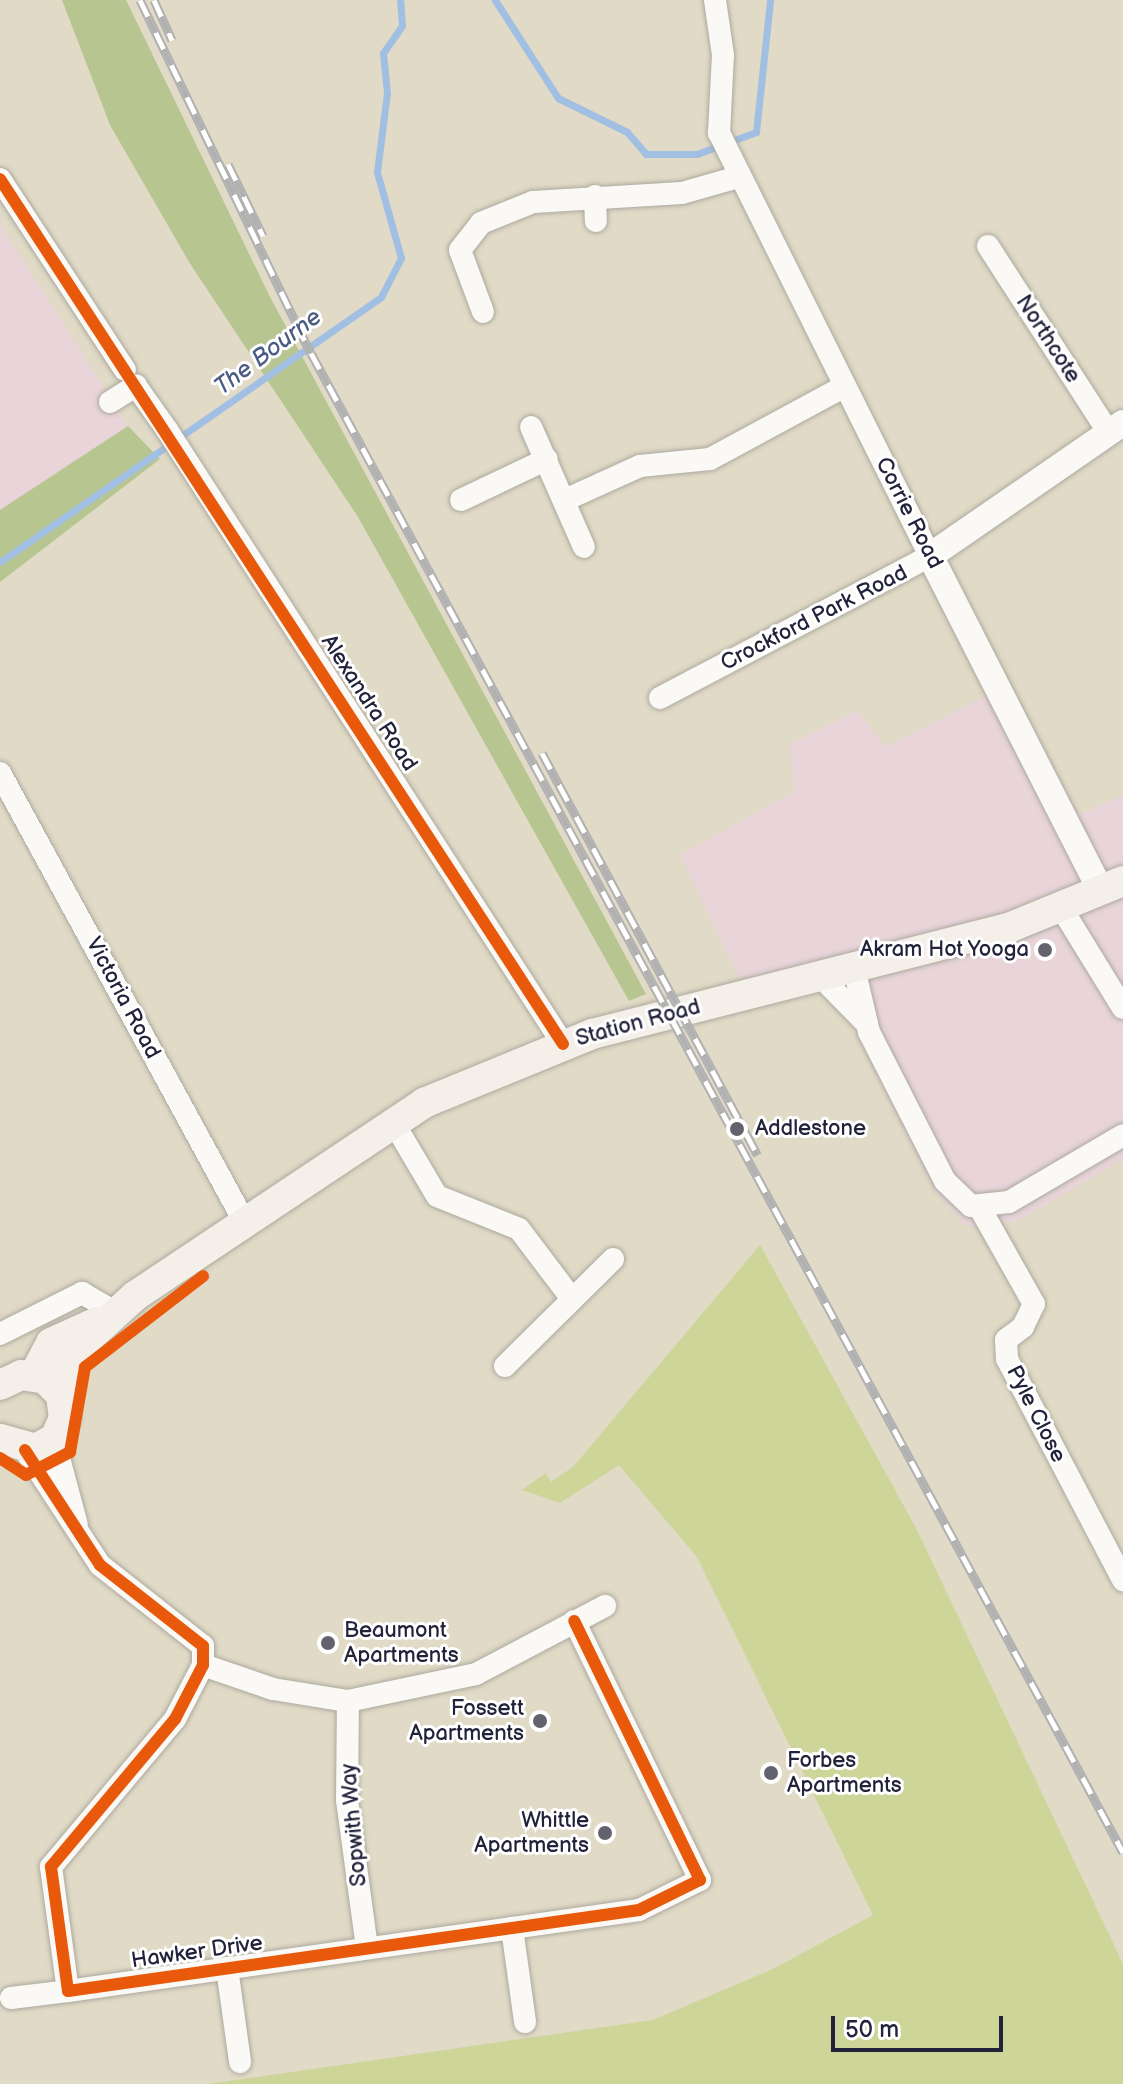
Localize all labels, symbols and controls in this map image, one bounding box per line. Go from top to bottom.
street label: Northcote [1010,290,1086,388]
water label: The Bourne [209,302,327,402]
street label: Corrie Road [870,453,948,573]
street label: Crockford Park Road [716,560,912,676]
street label: Alexandra Road [315,630,423,776]
street label: Victoria Road [80,933,166,1063]
place label: Akram Hot Yooga [859,937,1029,963]
marker: Akram Hot Yooga [1036,941,1054,959]
street label: Station Road [573,994,703,1052]
place label: Addlestone [755,1116,866,1142]
marker: Addlestone [726,1118,748,1140]
street label: Pyle Close [1000,1361,1072,1467]
place label: Beaumont Apartments [344,1617,459,1668]
marker: Beaumont Apartments [319,1634,337,1652]
place label: Fossett Apartments [409,1695,524,1746]
marker: Fossett Apartments [531,1712,549,1730]
place label: Forbes Apartments [787,1747,902,1798]
street label: Sopwith Way [335,1762,373,1888]
marker: Forbes Apartments [762,1764,780,1782]
place label: Whittle Apartments [474,1807,589,1858]
marker: Whittle Apartments [596,1824,614,1842]
street label: Hawker Drive [130,1930,264,1974]
scale bar [835,2000,1007,2050]
text: 50 m [845,2015,899,2044]

